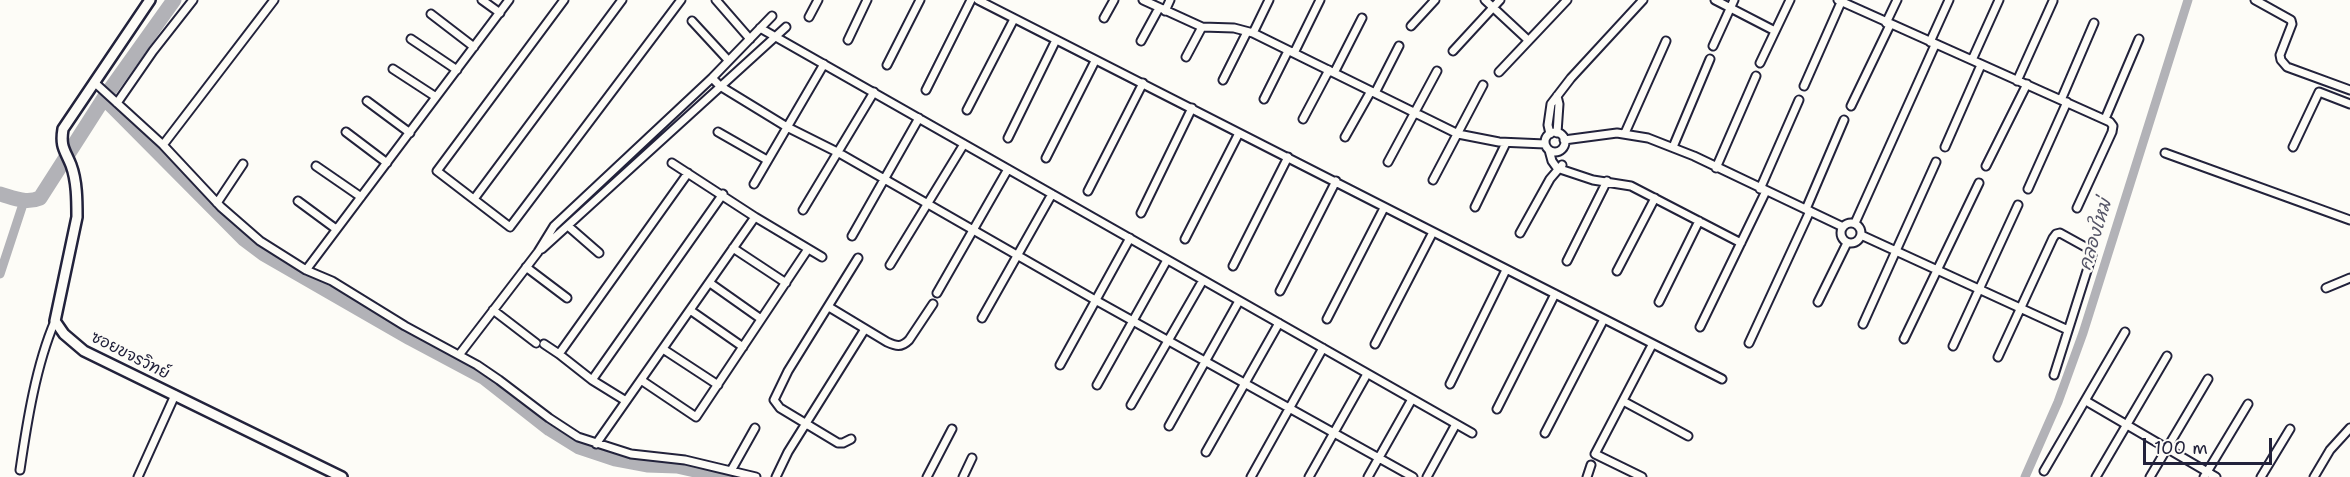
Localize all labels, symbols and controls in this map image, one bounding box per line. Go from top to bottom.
water label: คลองใหม่ [2075,197,2117,273]
street label: ซอยขจรวิทย์ [87,328,173,384]
scale bar [2146,426,2275,464]
text: 100 m [2154,436,2208,460]

